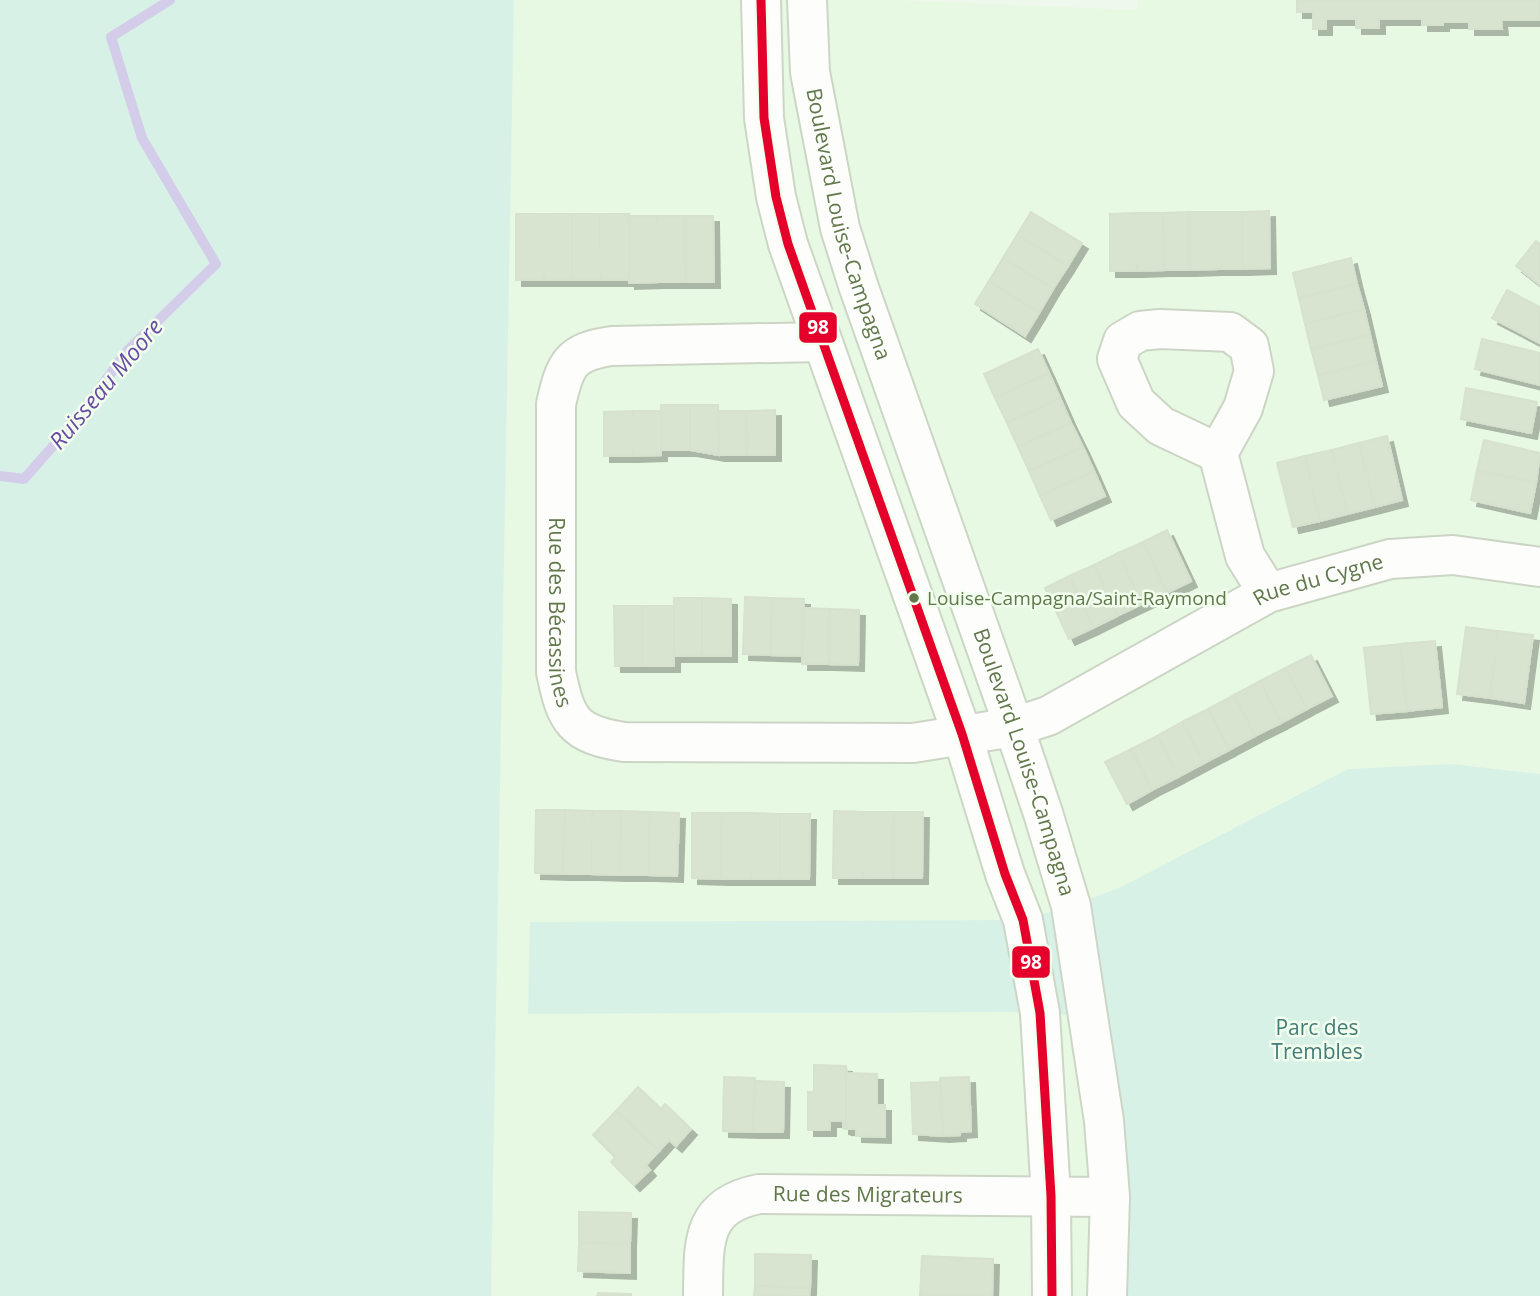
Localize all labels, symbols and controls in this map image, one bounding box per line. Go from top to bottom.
street label: Boulevard Louise-Campagna [800,86,898,363]
water label: Ruisseau Moore [41,311,169,455]
line badge: 98 [798,311,838,344]
text: 98 [807,314,829,340]
street label: Rue des Bécassines [543,517,579,711]
street label: Rue du Cygne [1248,547,1386,612]
place label: Louise-Campagna/Saint-Raymond [927,585,1227,611]
marker: Louise-Campagna/Saint-Raymond [907,591,921,605]
street label: Boulevard Louise-Campagna [967,624,1082,899]
line badge: 98 [1011,945,1051,979]
text: 98 [1020,949,1042,975]
park label: Parc des Trembles [1271,1013,1363,1065]
street label: Rue des Migrateurs [773,1179,963,1209]

